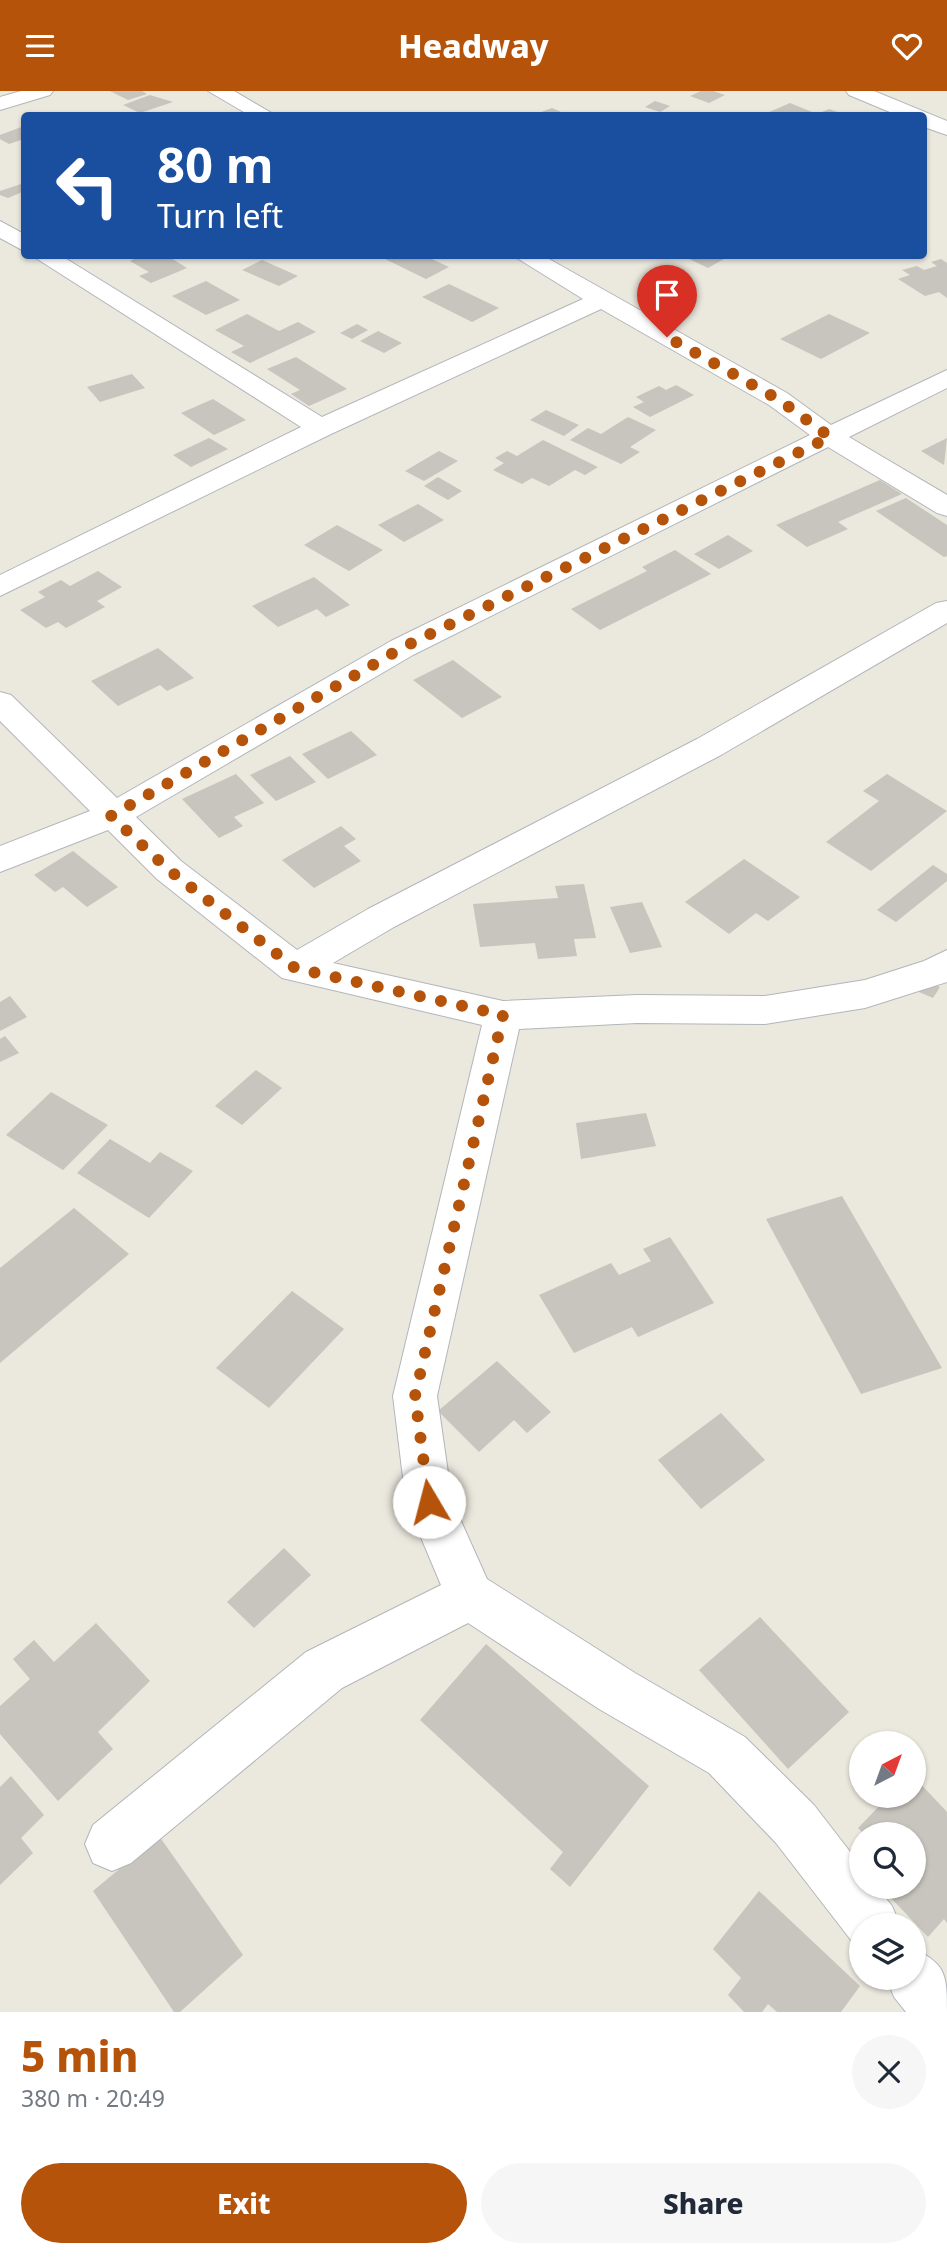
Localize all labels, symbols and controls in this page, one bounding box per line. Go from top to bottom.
text: Headway [398,24,549,67]
icon: menu [21,27,59,65]
icon: heart [888,27,926,65]
text: 80 m [157,131,274,197]
icon: left [42,140,133,231]
text: Turn left [157,194,283,237]
pin [637,265,697,337]
icon: arrive [648,276,686,314]
position arrow [392,1465,466,1539]
north arrow [849,1731,926,1808]
map controls [849,1731,926,1990]
button: search [849,1822,926,1899]
button: layers [849,1913,926,1990]
text: 5 min [21,2027,138,2084]
button: close [852,2035,926,2109]
text: 380 m · 20:49 [21,2082,165,2114]
button: Exit [21,2163,467,2243]
button: Share [481,2163,926,2243]

